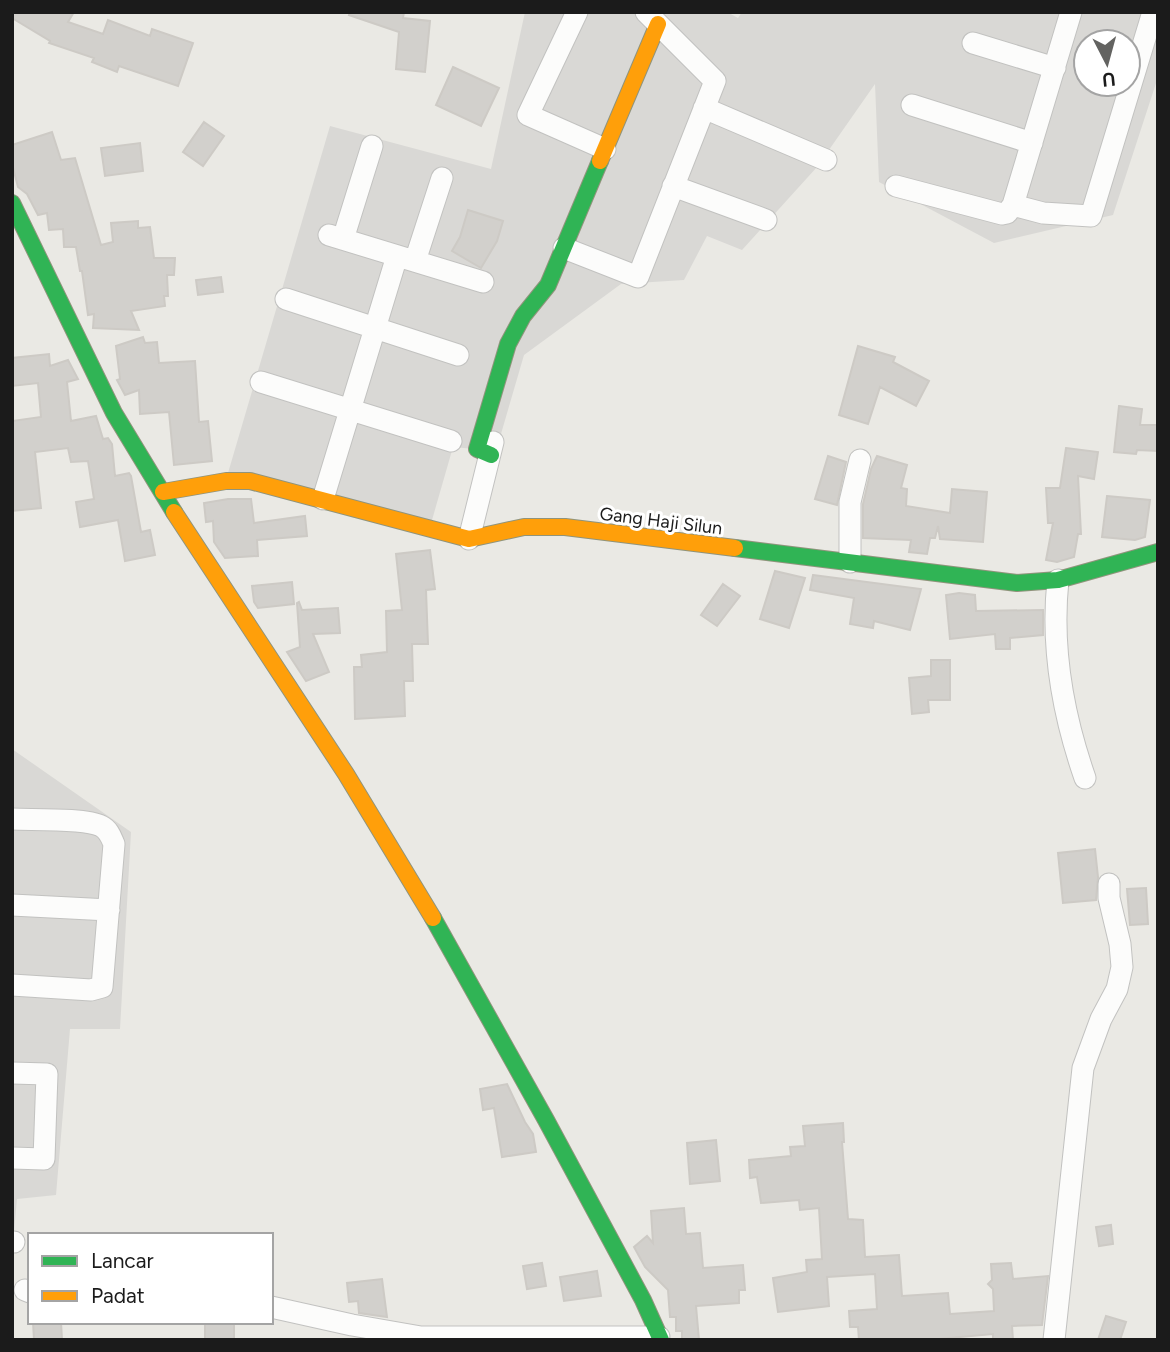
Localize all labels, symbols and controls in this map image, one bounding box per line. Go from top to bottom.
north arrow [1072,28,1142,98]
text: U [1101,67,1117,92]
street label: Gang Haji Silun [598,503,724,539]
legend [28,1233,273,1324]
text: Lancar [91,1248,154,1273]
text: Padat [91,1283,145,1308]

